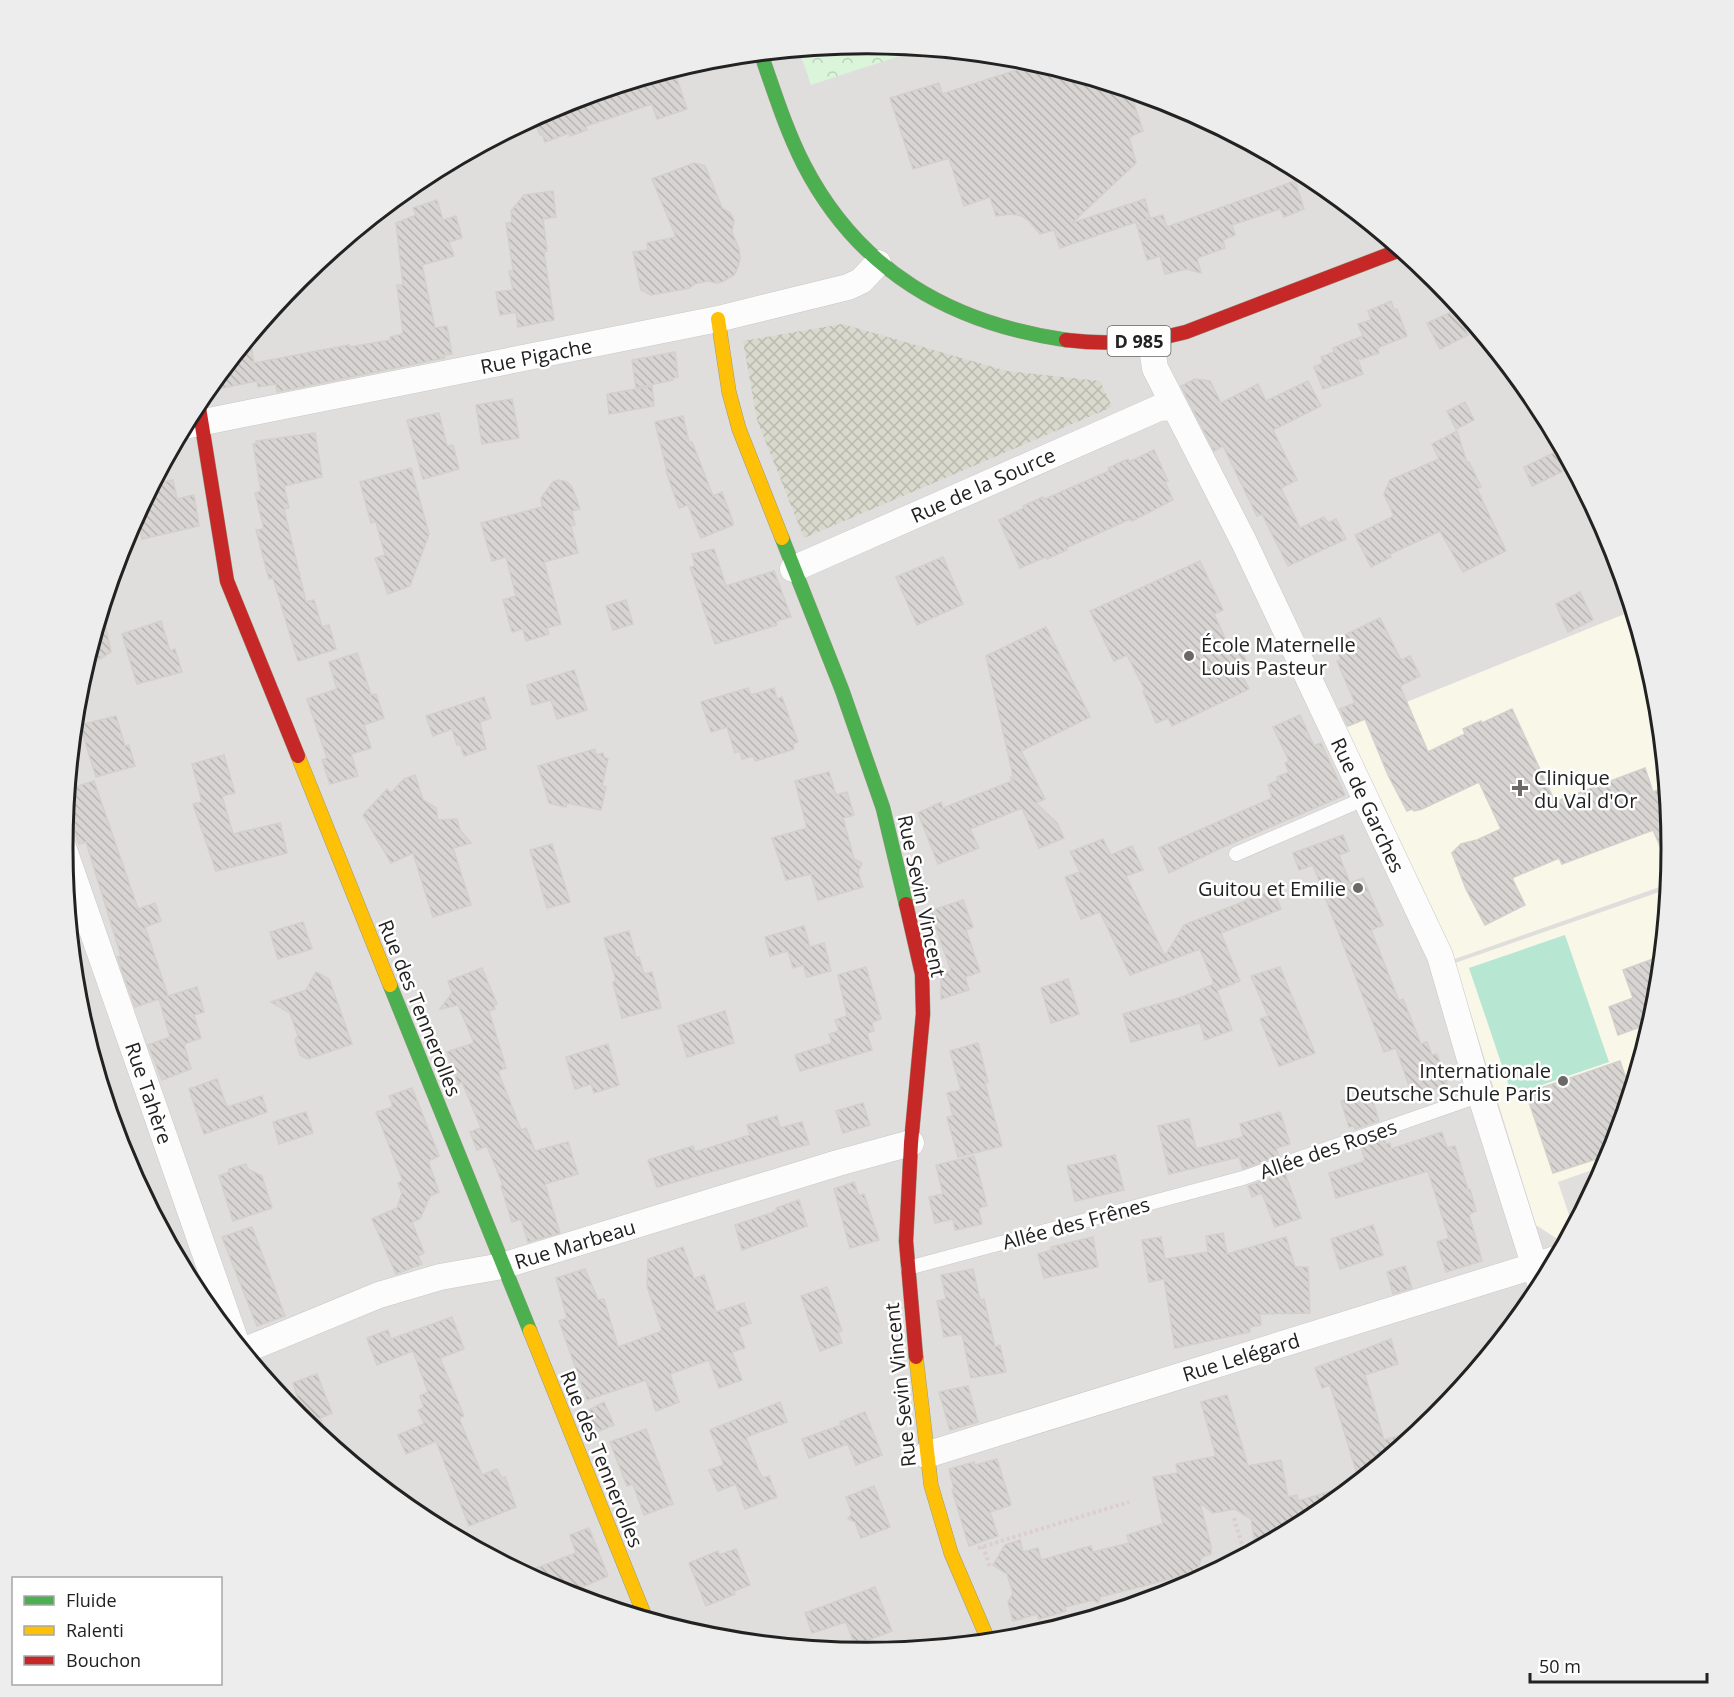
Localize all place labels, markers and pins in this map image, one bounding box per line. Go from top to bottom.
place label: École Maternelle Louis Pasteur [1201,631,1356,681]
marker: École Maternelle Louis Pasteur [1182,649,1196,663]
place label: Clinique du Val d'Or [1534,764,1637,814]
marker: Clinique du Val d'Or [1511,779,1529,797]
place label: Guitou et Emilie [1198,875,1346,902]
marker: Guitou et Emilie [1351,881,1365,895]
place label: Internationale Deutsche Schule Paris [1346,1057,1551,1107]
marker: Internationale Deutsche Schule Paris [1556,1074,1570,1088]

